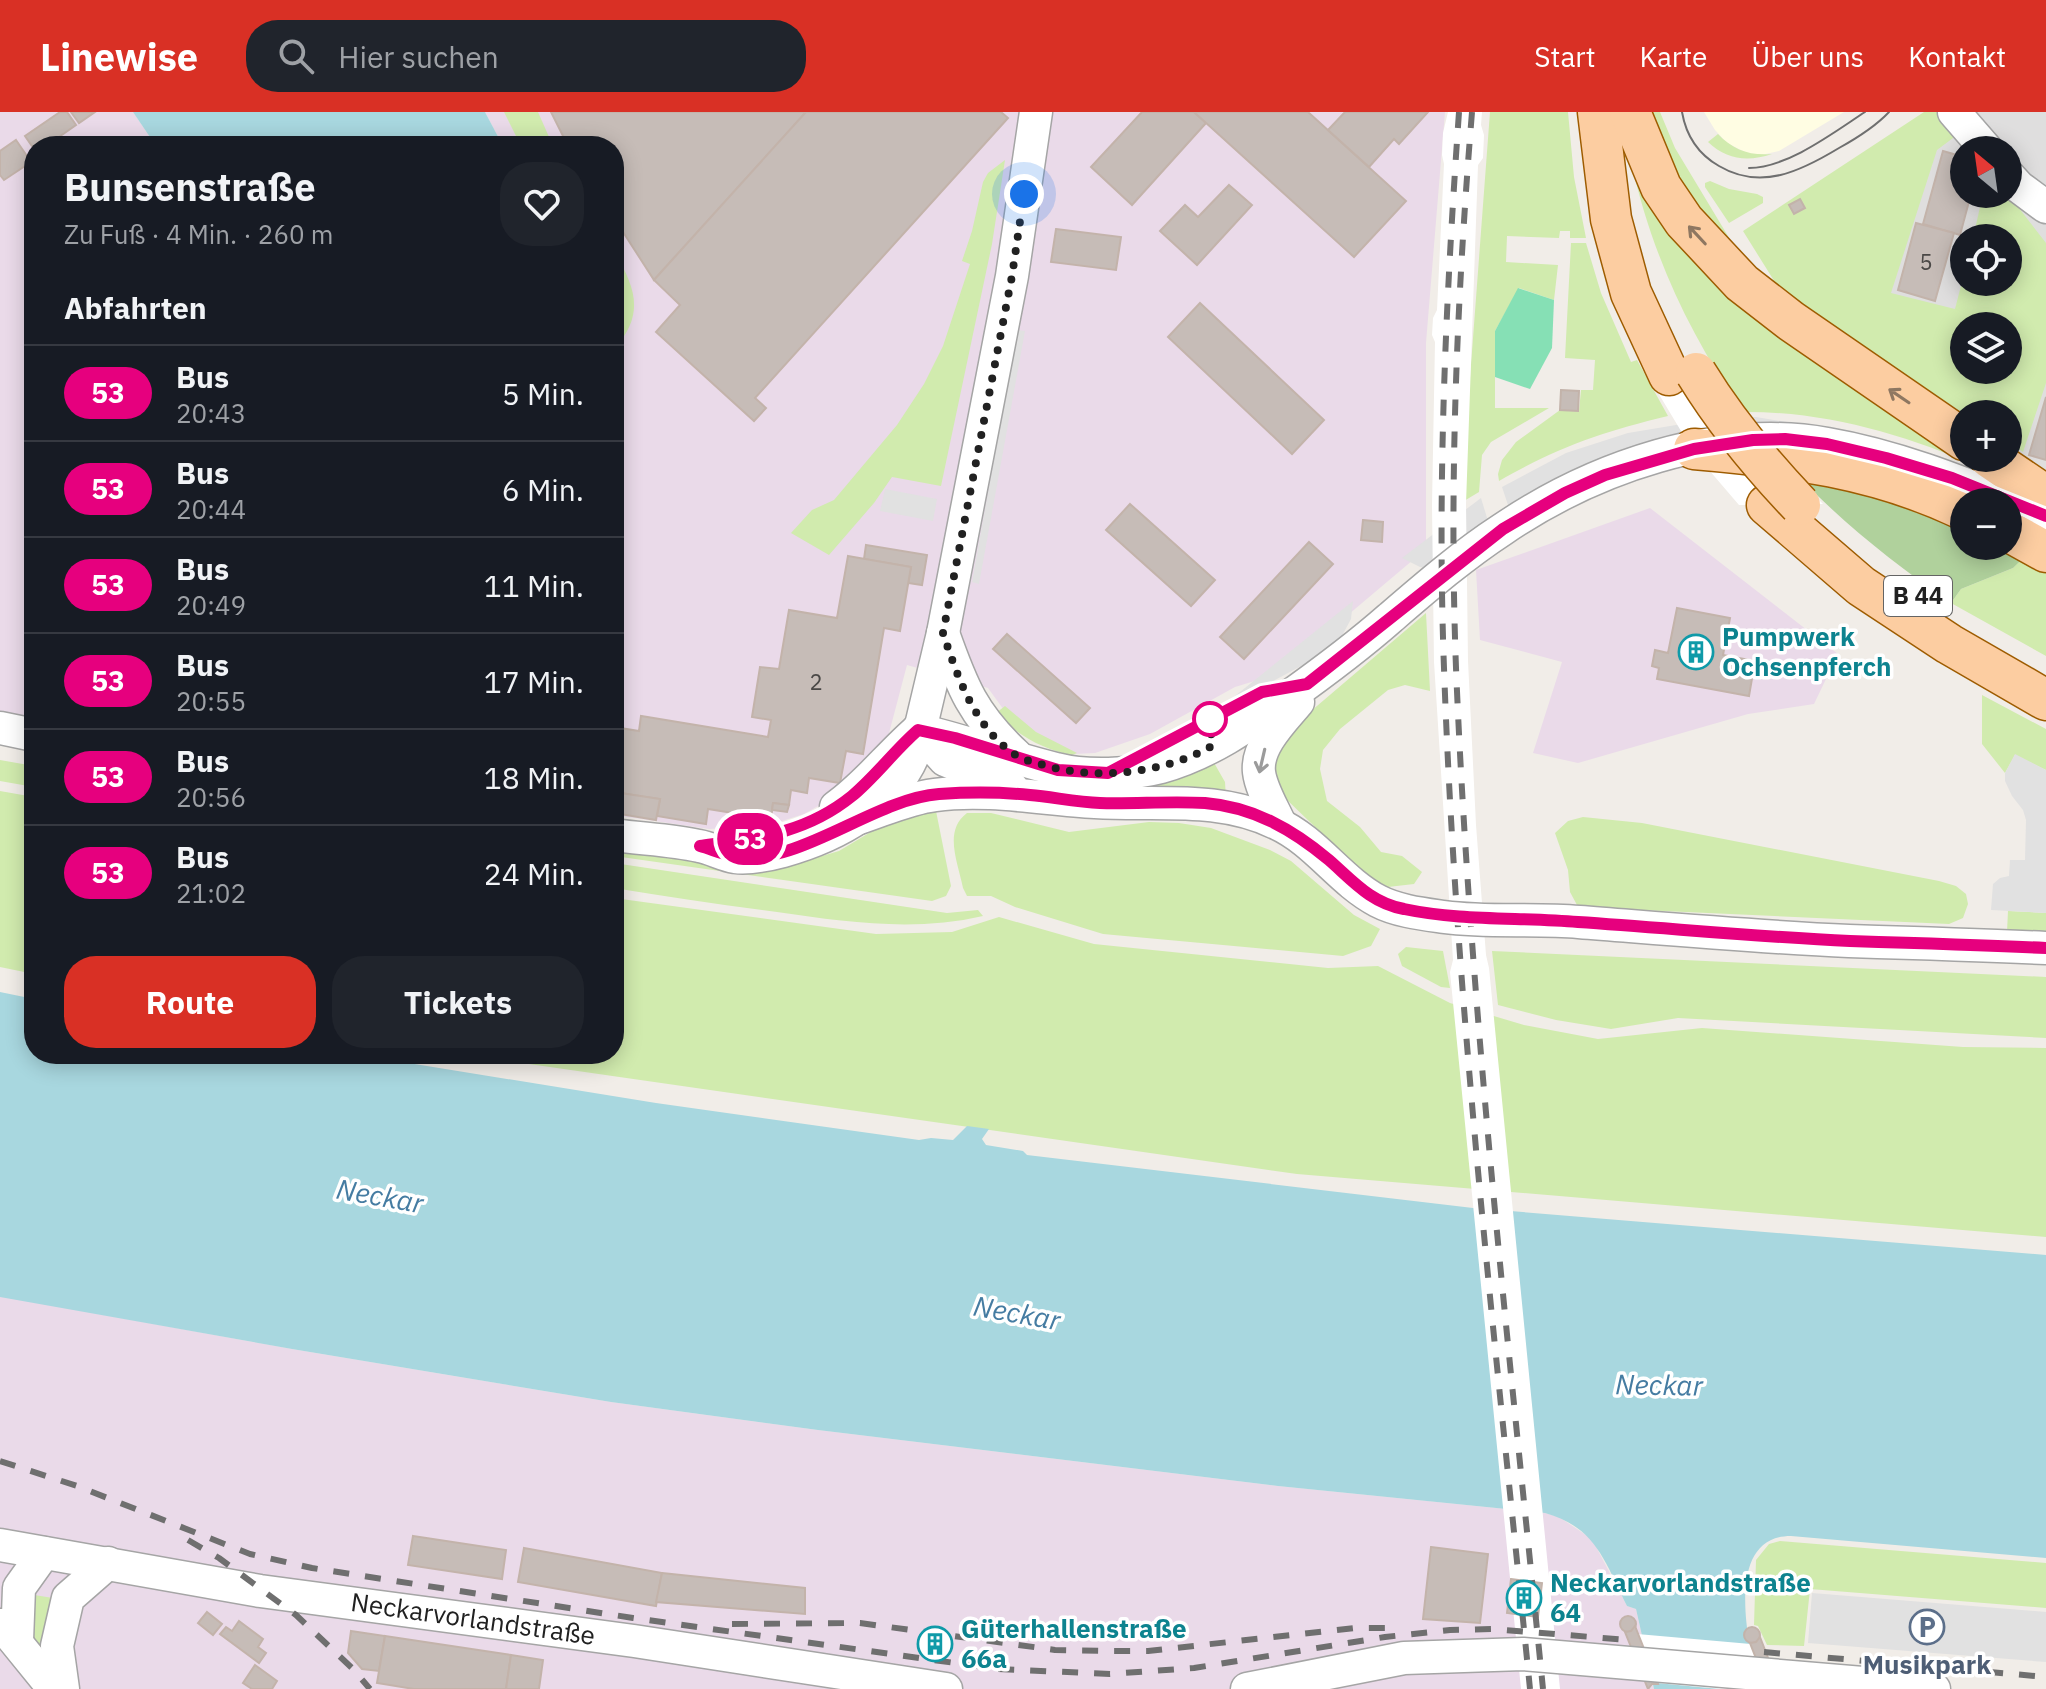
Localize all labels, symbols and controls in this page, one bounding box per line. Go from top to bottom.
search box [246,20,806,92]
text: Linewise [40,32,198,81]
icon: search [274,34,318,78]
text: Hier suchen [338,37,499,76]
text: Start [1534,38,1596,75]
text: Karte [1640,38,1707,75]
text: Über uns [1751,38,1864,75]
text: Kontakt [1908,38,2006,75]
north arrow [1950,136,2022,208]
map controls [1950,136,2022,560]
text: Bunsenstraße [64,162,316,211]
button: heart [500,162,584,246]
your location [1004,174,1044,214]
text: Zu Fuß · 4 Min. · 260 m [64,217,333,251]
button: locate [1950,224,2022,296]
one-way arrow [1687,225,1706,245]
house number: 5 [1919,247,1933,276]
text: Abfahrten [64,288,207,327]
button: layers [1950,312,2022,384]
text: Bus [176,357,229,396]
text: 53 [91,374,125,411]
text: 5 Min. [502,374,584,413]
one-way arrow [1889,388,1911,405]
text: 20:43 [176,396,246,430]
button: + [1950,400,2022,472]
text: Bus [176,453,229,492]
text: 53 [91,470,125,507]
text: 6 Min. [502,470,584,509]
button: − [1950,488,2022,560]
text: 20:44 [176,492,246,526]
text: Bus [176,549,229,588]
text: 53 [91,566,125,603]
text: 11 Min. [484,566,584,605]
road number: B 44 [1884,576,1952,616]
text: 20:49 [176,588,246,622]
place label: Pumpwerk Ochsenpferch [1722,619,1892,683]
building icon: Pumpwerk Ochsenpferch [1677,633,1715,671]
text: Bus [176,645,229,684]
text: 53 [91,662,125,699]
text: 17 Min. [484,662,584,701]
house number: 2 [809,667,823,696]
text: 20:55 [176,684,246,718]
unlabelled marker [1193,702,1227,736]
text: Bus [176,741,229,780]
one-way arrow [1254,748,1269,773]
text: 53 [91,758,125,795]
text: 18 Min. [484,758,584,797]
text: 20:56 [176,780,246,814]
line badge: 53 [714,813,786,865]
text: 53 [733,820,767,857]
text: Bus [176,837,229,876]
text: 53 [91,854,125,891]
text: 24 Min. [484,854,584,893]
text: 21:02 [176,876,246,910]
button: Route [64,956,316,1048]
button: Tickets [332,956,584,1048]
water label: Neckar [334,1170,427,1221]
water label: Neckar [971,1287,1064,1338]
water label: Neckar [1615,1365,1704,1404]
place label: Neckarvorlandstraße 64 [1550,1565,1811,1629]
building icon: Neckarvorlandstraße 64 [1505,1579,1543,1617]
street label: Neckarvorlandstraße [349,1584,597,1652]
parking icon: Musikpark [1908,1608,1946,1646]
place label: Güterhallenstraße 66a [961,1611,1187,1675]
building icon: Güterhallenstraße 66a [916,1625,954,1663]
place label: Musikpark [1863,1647,1991,1681]

